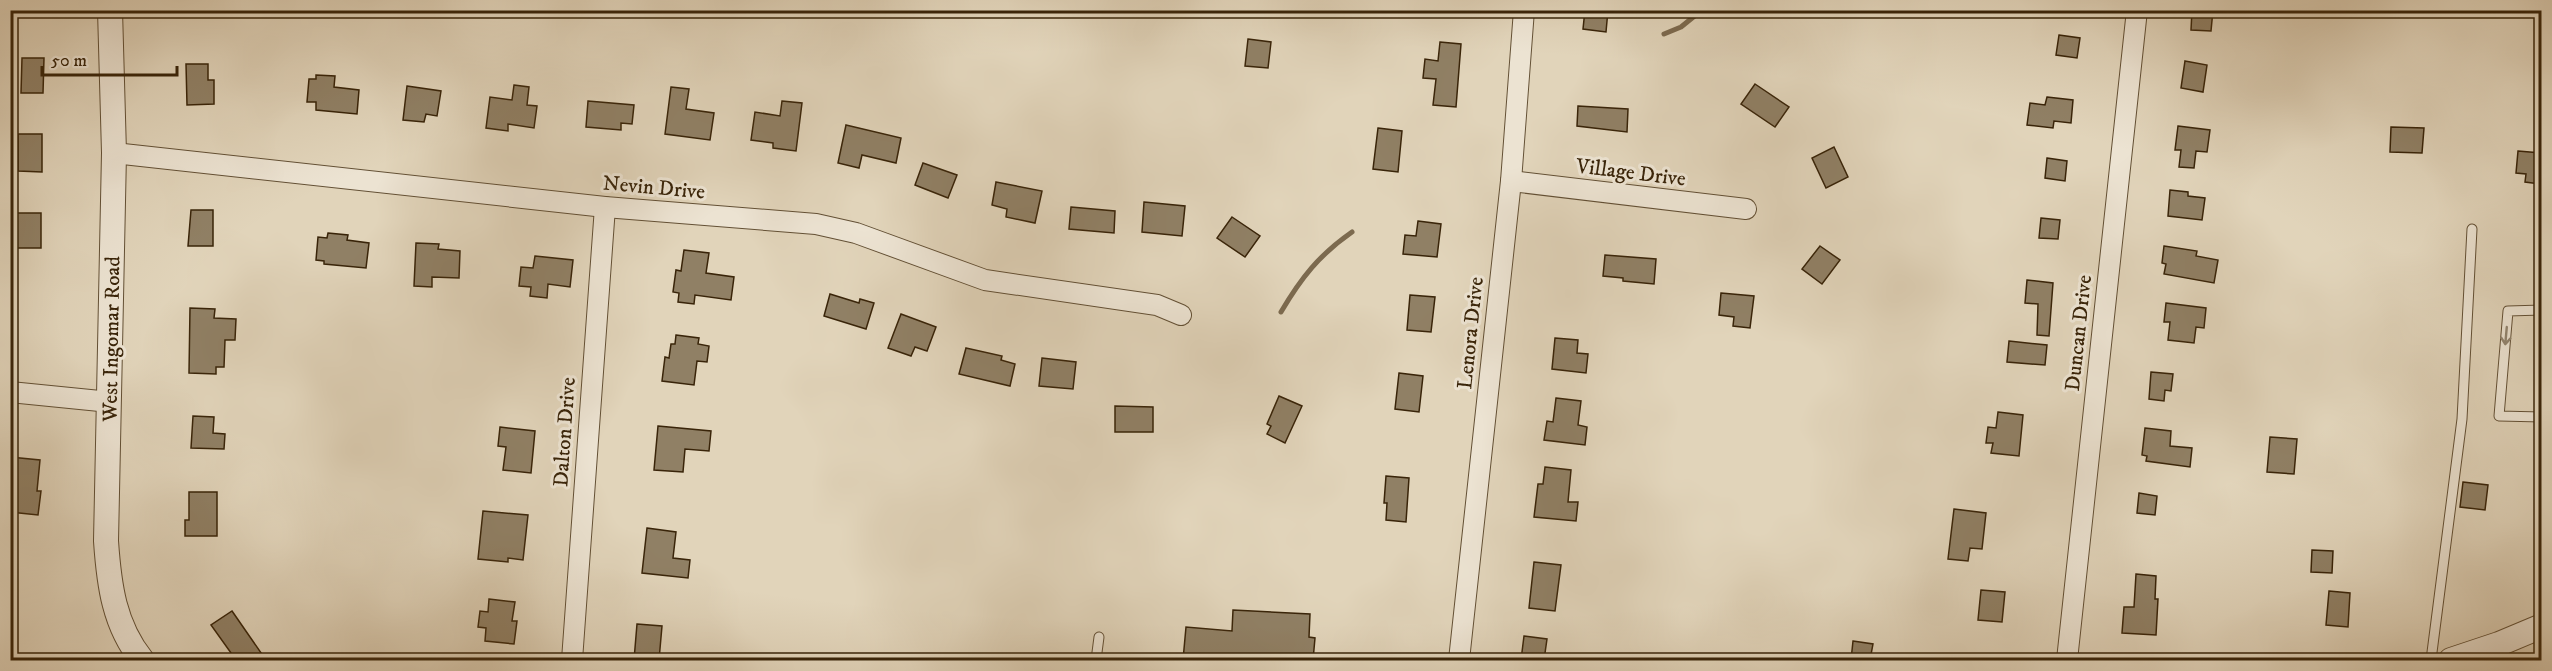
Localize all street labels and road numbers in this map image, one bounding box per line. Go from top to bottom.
street label: Village Drive [1574,153,1687,193]
street label: Nevin Drive [602,171,706,205]
street label: West Ingomar Road [98,255,126,423]
street label: Duncan Drive [2060,273,2098,393]
street label: Lenora Drive [1452,275,1490,391]
street label: Dalton Drive [548,376,582,488]

